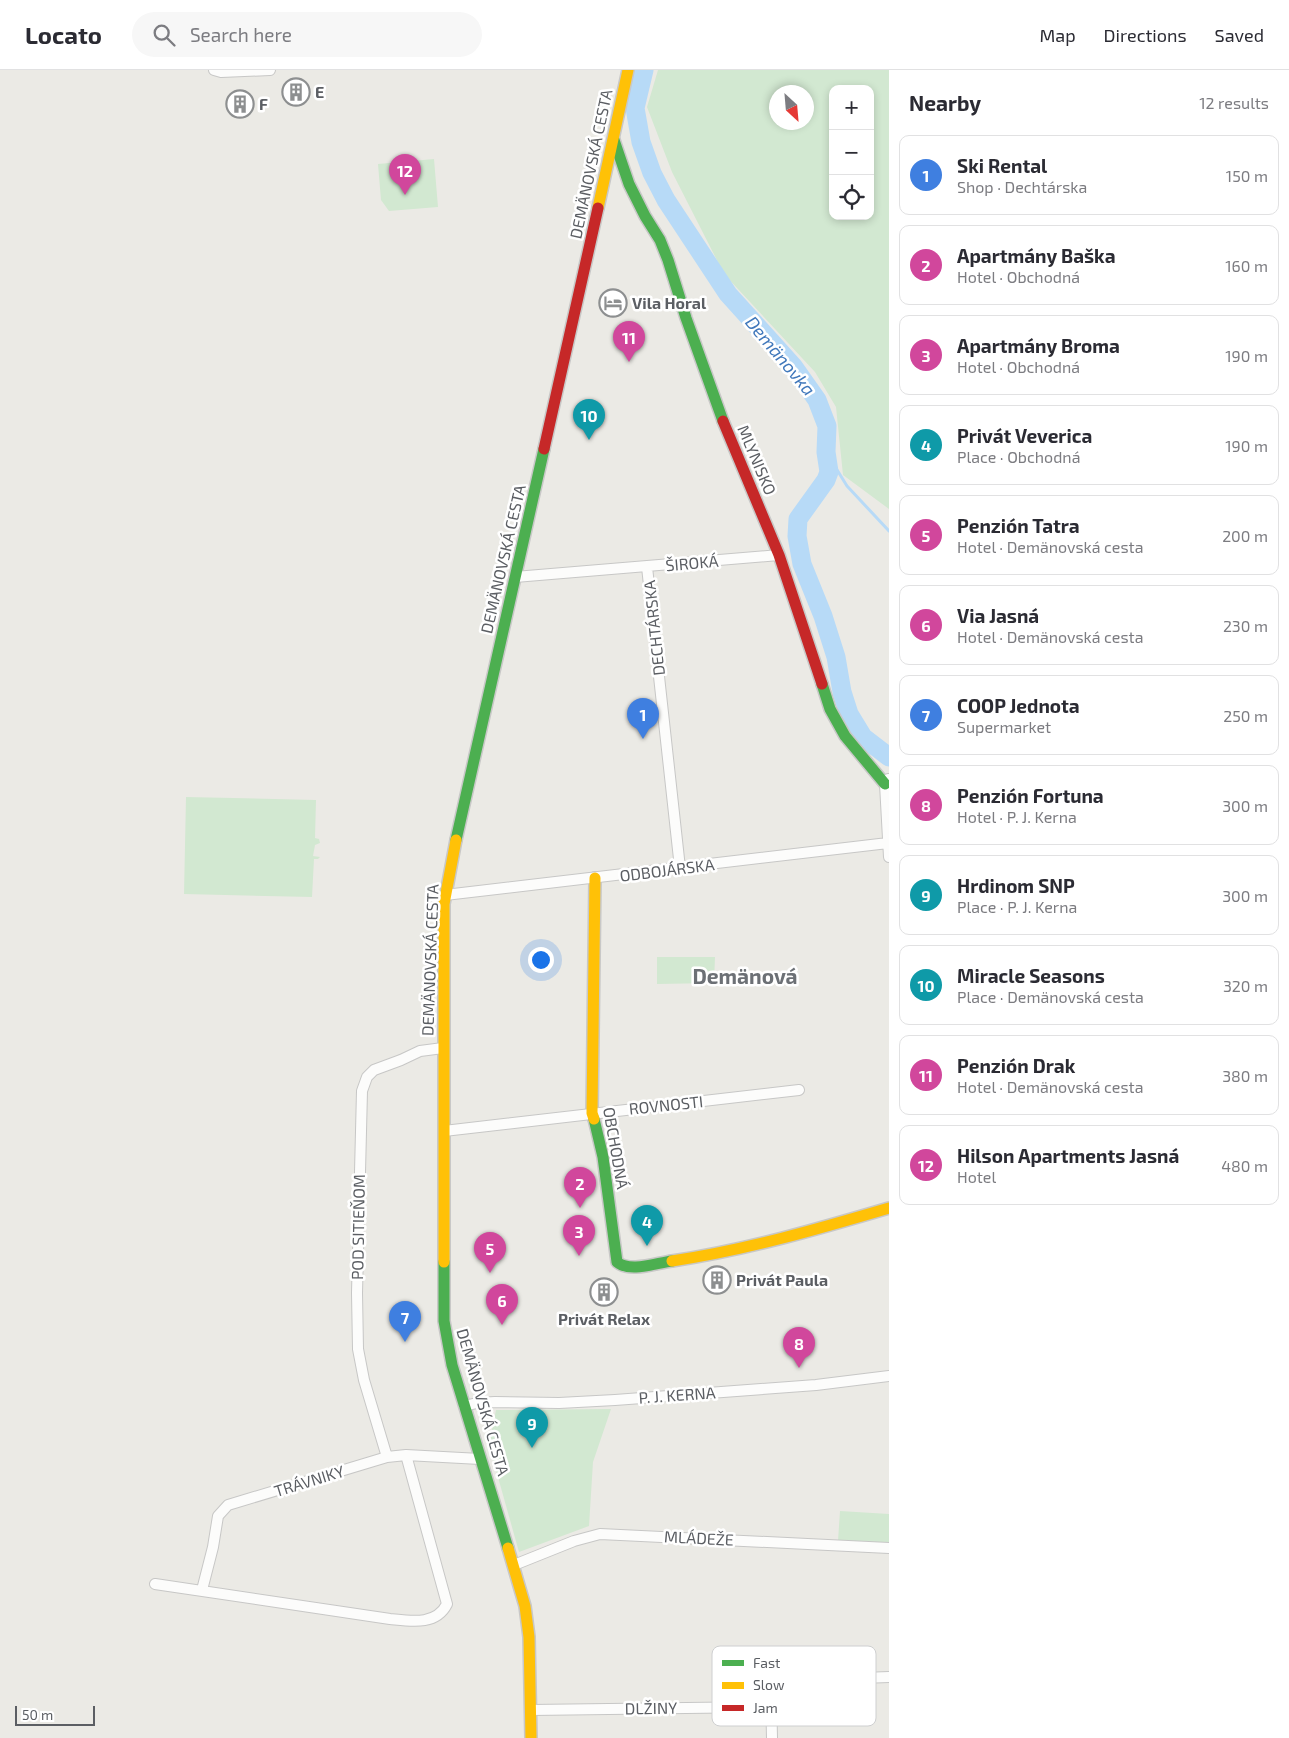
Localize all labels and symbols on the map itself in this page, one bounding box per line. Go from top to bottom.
building icon: E [281,77,311,107]
place label: E [315,82,324,101]
north arrow [769,85,814,130]
street label: DEMÄNOVSKÁ CESTA [565,87,616,240]
building icon: F [225,89,255,119]
place label: F [259,94,268,113]
pin: 12 [389,154,421,195]
hotel icon: Vila Horal [598,288,628,318]
place label: Vila Horal [632,293,707,312]
water label: Demänovka [741,311,820,400]
pin: 11 [613,321,645,362]
pin: 10 [573,399,605,440]
street label: MLYNISKO [734,422,781,498]
street label: DEMÄNOVSKÁ CESTA [476,483,529,635]
street label: ŠIROKÁ [665,551,719,574]
street label: DECHTÁRSKA [639,579,668,677]
pin: 1 [627,698,659,739]
street label: ODBOJÁRSKA [618,854,715,885]
street label: DEMÄNOVSKÁ CESTA [417,884,442,1036]
your location [528,947,554,973]
district label: Demänová [692,963,798,988]
street label: ROVNOSTI [628,1091,704,1118]
street label: OBCHODNÁ [600,1105,633,1190]
pin: 2 [564,1167,596,1208]
street label: POD SITIEŇOM [347,1174,368,1280]
pin: 4 [631,1205,663,1246]
pin: 3 [563,1215,595,1256]
pin: 5 [474,1232,506,1273]
building icon: Privát Paula [702,1265,732,1295]
place label: Privát Paula [736,1270,828,1289]
building icon: Privát Relax [589,1277,619,1307]
pin: 6 [486,1284,518,1325]
pin: 7 [389,1301,421,1342]
place label: Privát Relax [558,1309,650,1328]
street label: DEMÄNOVSKÁ CESTA [453,1326,514,1478]
pin: 8 [783,1327,815,1368]
street label: P. J. KERNA [638,1382,716,1407]
pin: 9 [516,1407,548,1448]
street label: TRÁVNIKY [271,1461,346,1500]
street label: MLÁDEŽE [664,1526,734,1549]
legend [712,1646,876,1726]
text: Fast [753,1654,780,1671]
text: Slow [753,1676,785,1693]
street label: DLŽINY [625,1698,677,1717]
text: Jam [753,1699,778,1716]
scale bar [15,1703,95,1726]

